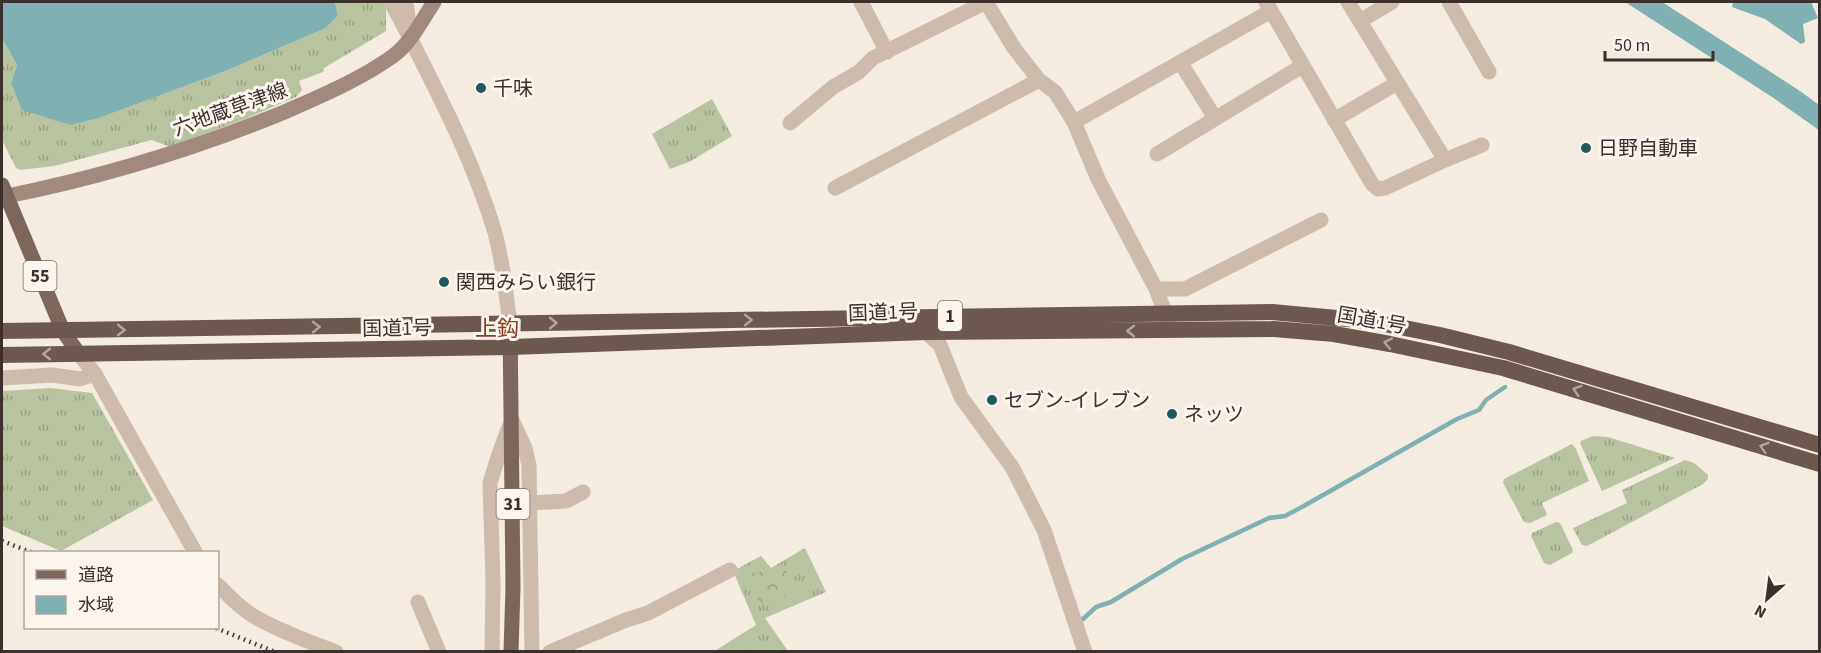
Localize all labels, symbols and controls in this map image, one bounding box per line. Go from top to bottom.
scale bar [1605,24,1713,62]
text: 50 m [1614,33,1650,58]
place label: 千味 [493,75,533,103]
street label: 六地蔵草津線 [169,76,292,144]
marker: 千味 [474,81,488,95]
place label: 日野自動車 [1598,135,1698,163]
marker: 日野自動車 [1579,141,1593,155]
road number: 55 [24,261,57,291]
place label: 関西みらい銀行 [456,269,596,297]
marker: 関西みらい銀行 [437,275,451,289]
street label: 国道1号 [848,298,918,328]
road number: 1 [938,301,962,331]
street label: 国道1号 [1335,301,1409,341]
district label: 上鈎 [475,313,519,345]
one-way arrow [744,313,753,326]
street label: 国道1号 [362,314,432,344]
one-way arrow [549,317,558,330]
one-way arrow [312,321,321,333]
one-way arrow [117,324,126,336]
one-way arrow [1126,325,1135,337]
one-way arrow [1383,337,1393,350]
one-way arrow [42,348,51,360]
one-way arrow [1572,385,1583,397]
place label: セブン-イレブン [1004,387,1150,415]
marker: セブン-イレブン [985,393,999,407]
place label: ネッツ [1184,401,1244,429]
marker: ネッツ [1165,407,1179,421]
one-way arrow [1759,442,1770,454]
road number: 31 [496,489,530,519]
legend [24,551,219,629]
text: 道路 [78,563,114,588]
north arrow [1737,569,1797,629]
text: 水域 [78,593,114,618]
text: N [1751,599,1770,624]

